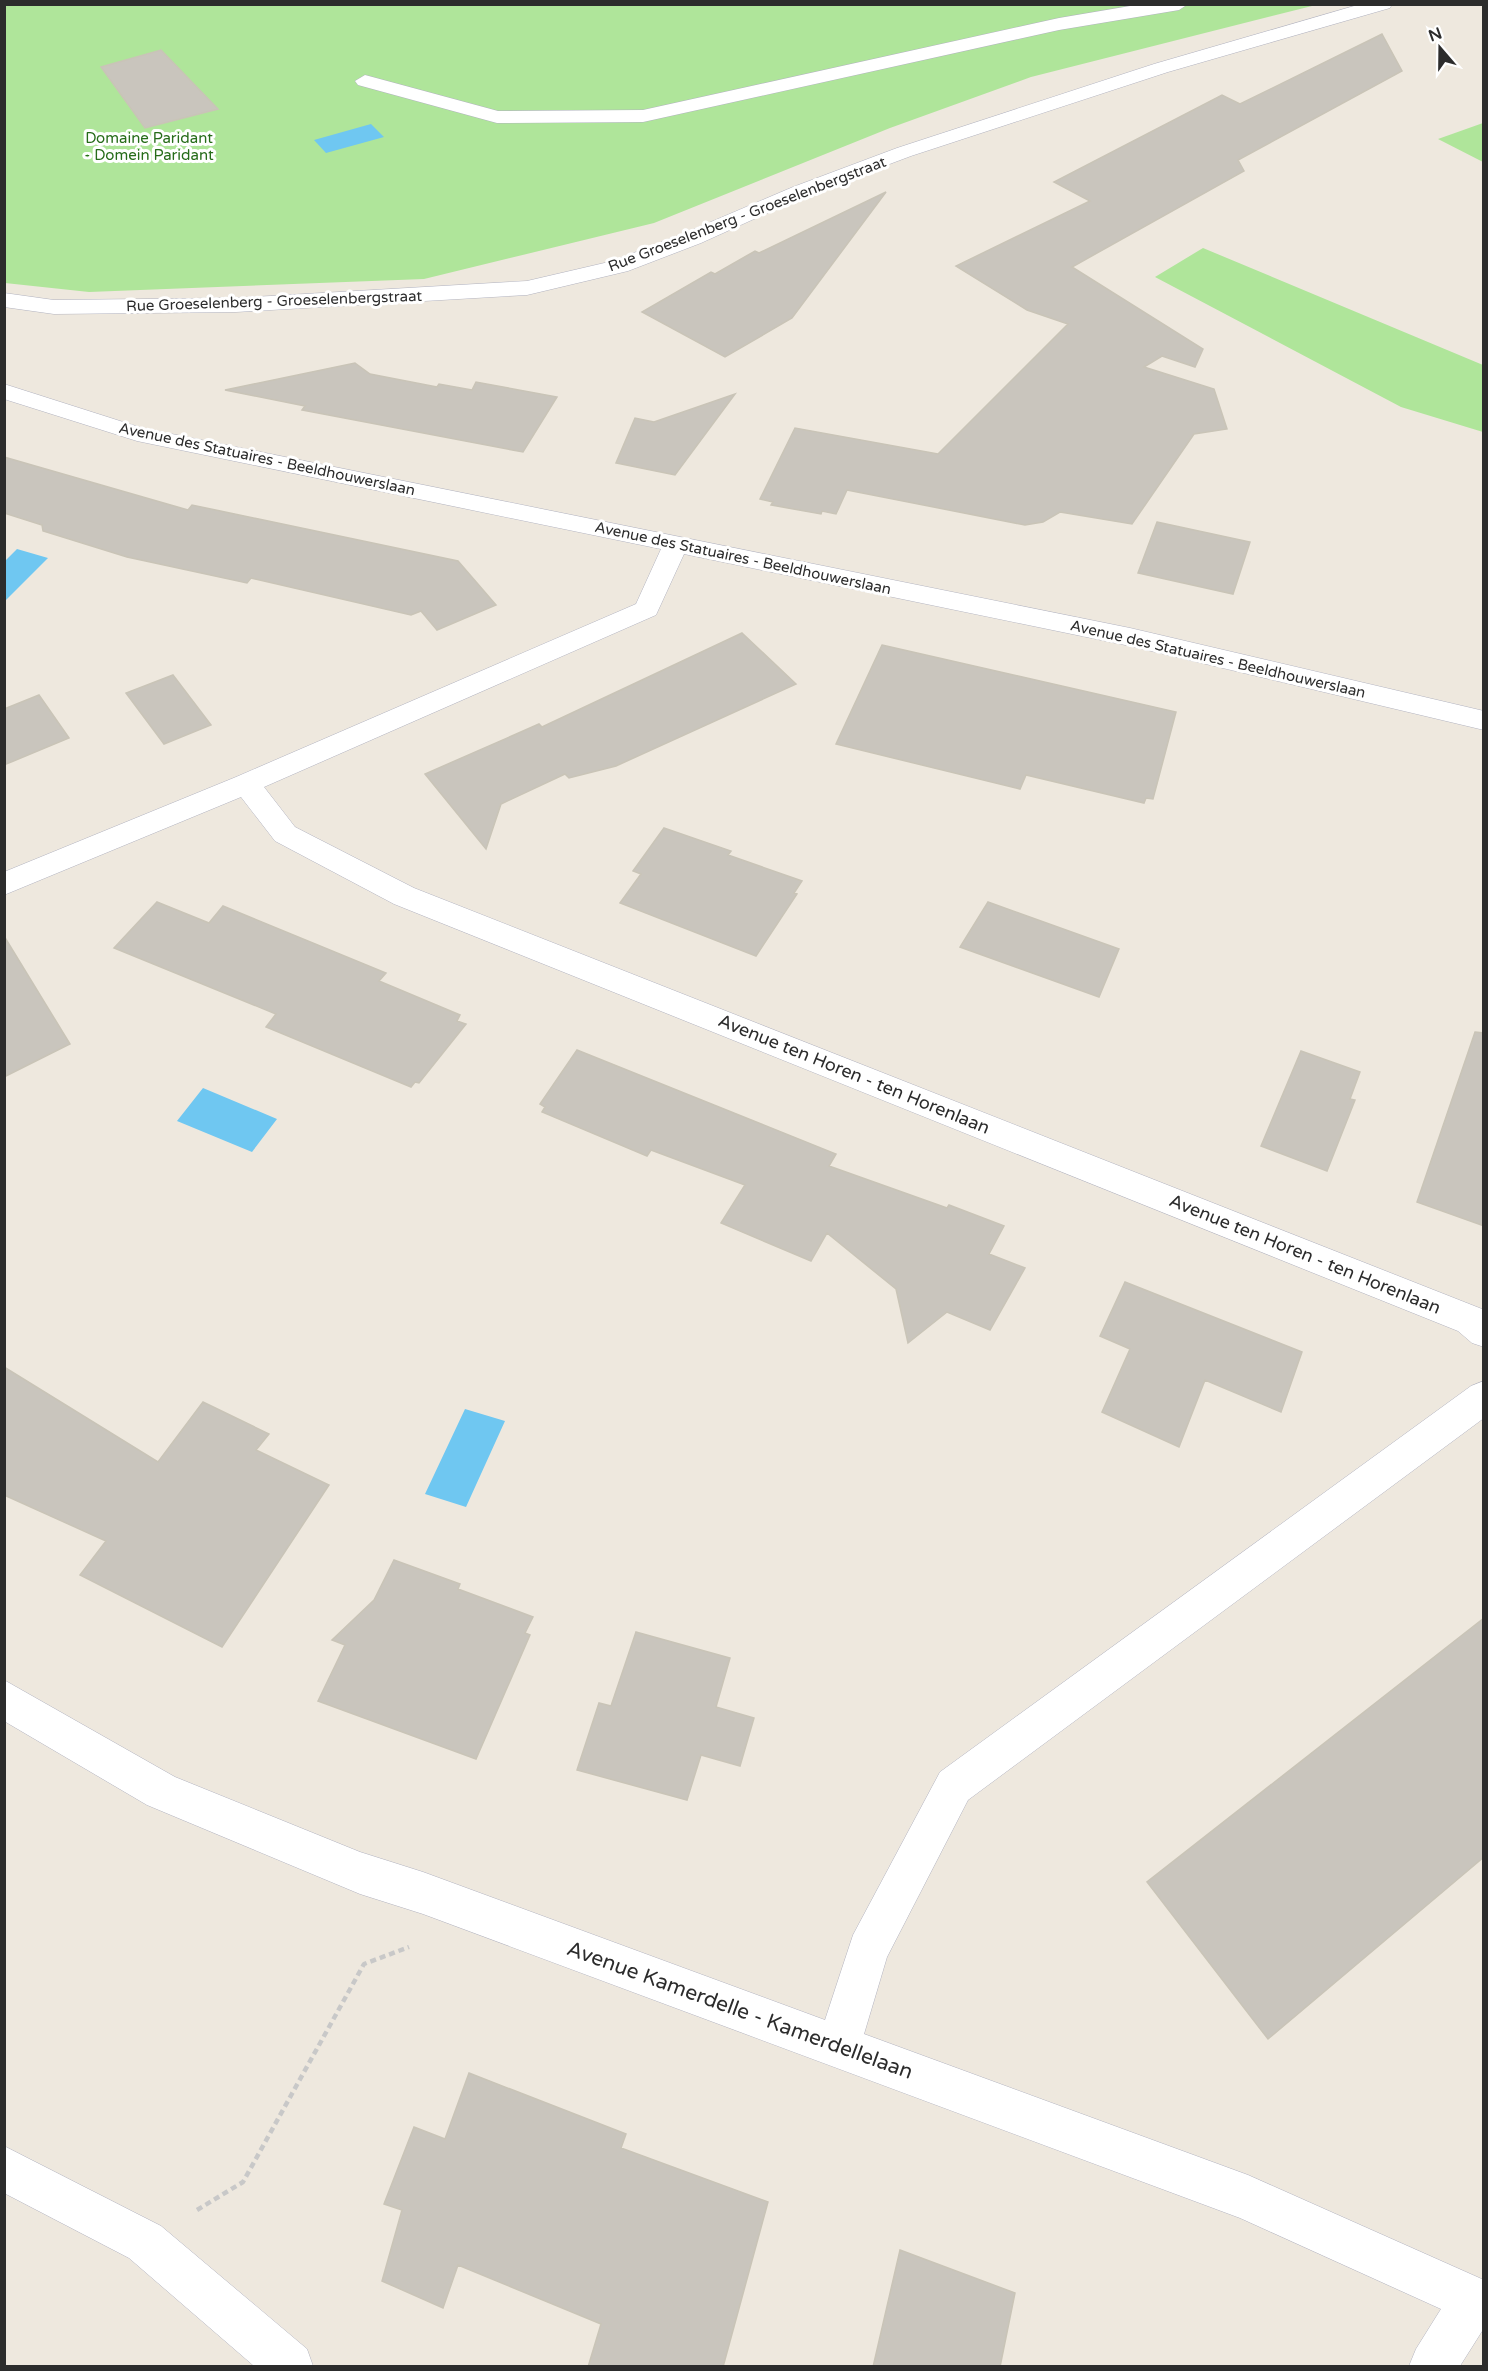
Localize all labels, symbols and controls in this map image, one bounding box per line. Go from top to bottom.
north arrow [1410,18,1470,78]
text: N [1426,23,1445,46]
park label: Domaine Paridant - Domein Paridant [84,129,214,164]
street label: Rue Groeselenberg - Groeselenbergstraat [606,152,889,275]
street label: Rue Groeselenberg - Groeselenbergstraat [126,287,423,315]
street label: Avenue des Statuaires - Beeldhouwerslaan [117,419,417,499]
street label: Avenue des Statuaires - Beeldhouwerslaan [593,518,893,598]
street label: Avenue des Statuaires - Beeldhouwerslaan [1069,616,1367,702]
street label: Avenue ten Horen - ten Horenlaan [715,1009,993,1139]
street label: Avenue ten Horen - ten Horenlaan [1166,1189,1444,1319]
street label: Avenue Kamerdelle - Kamerdellelaan [563,1936,916,2085]

